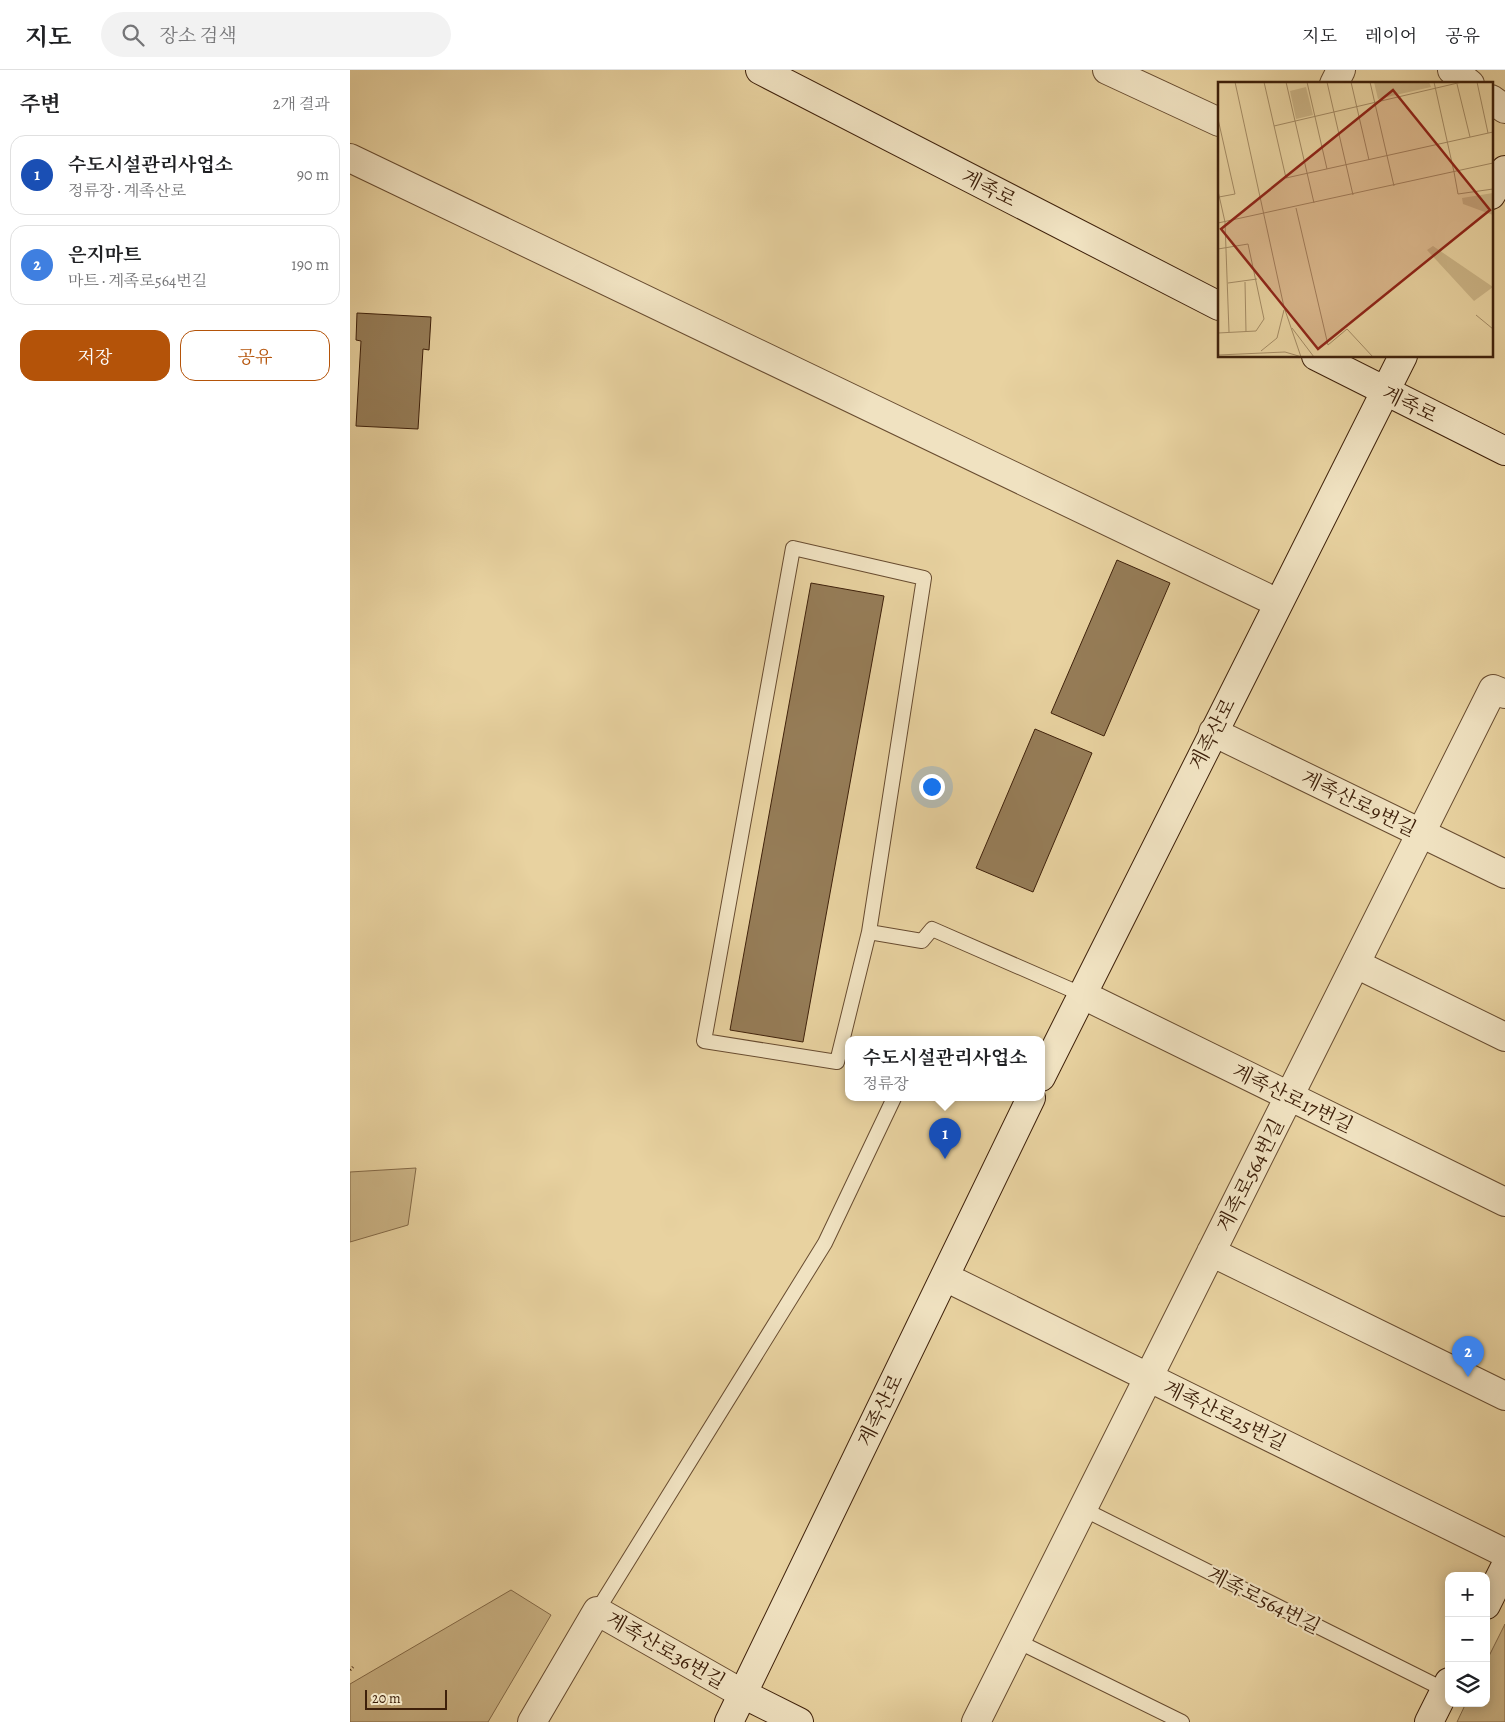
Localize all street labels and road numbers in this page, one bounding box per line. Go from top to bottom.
street label: 계족로 [957,163,1021,214]
street label: 계족로 [1378,380,1442,429]
street label: 계족산로 [1183,694,1242,775]
street label: 계족산로9번길 [1297,764,1421,843]
street label: 계족산로17번길 [1228,1058,1358,1139]
street label: 계족로564번길 [1210,1114,1291,1236]
street label: 계족산로 [851,1370,910,1451]
street label: 계족산로25번길 [1159,1374,1291,1457]
street label: 계족로564번길 [1203,1560,1325,1641]
street label: 계족산로36번길 [601,1605,730,1695]

